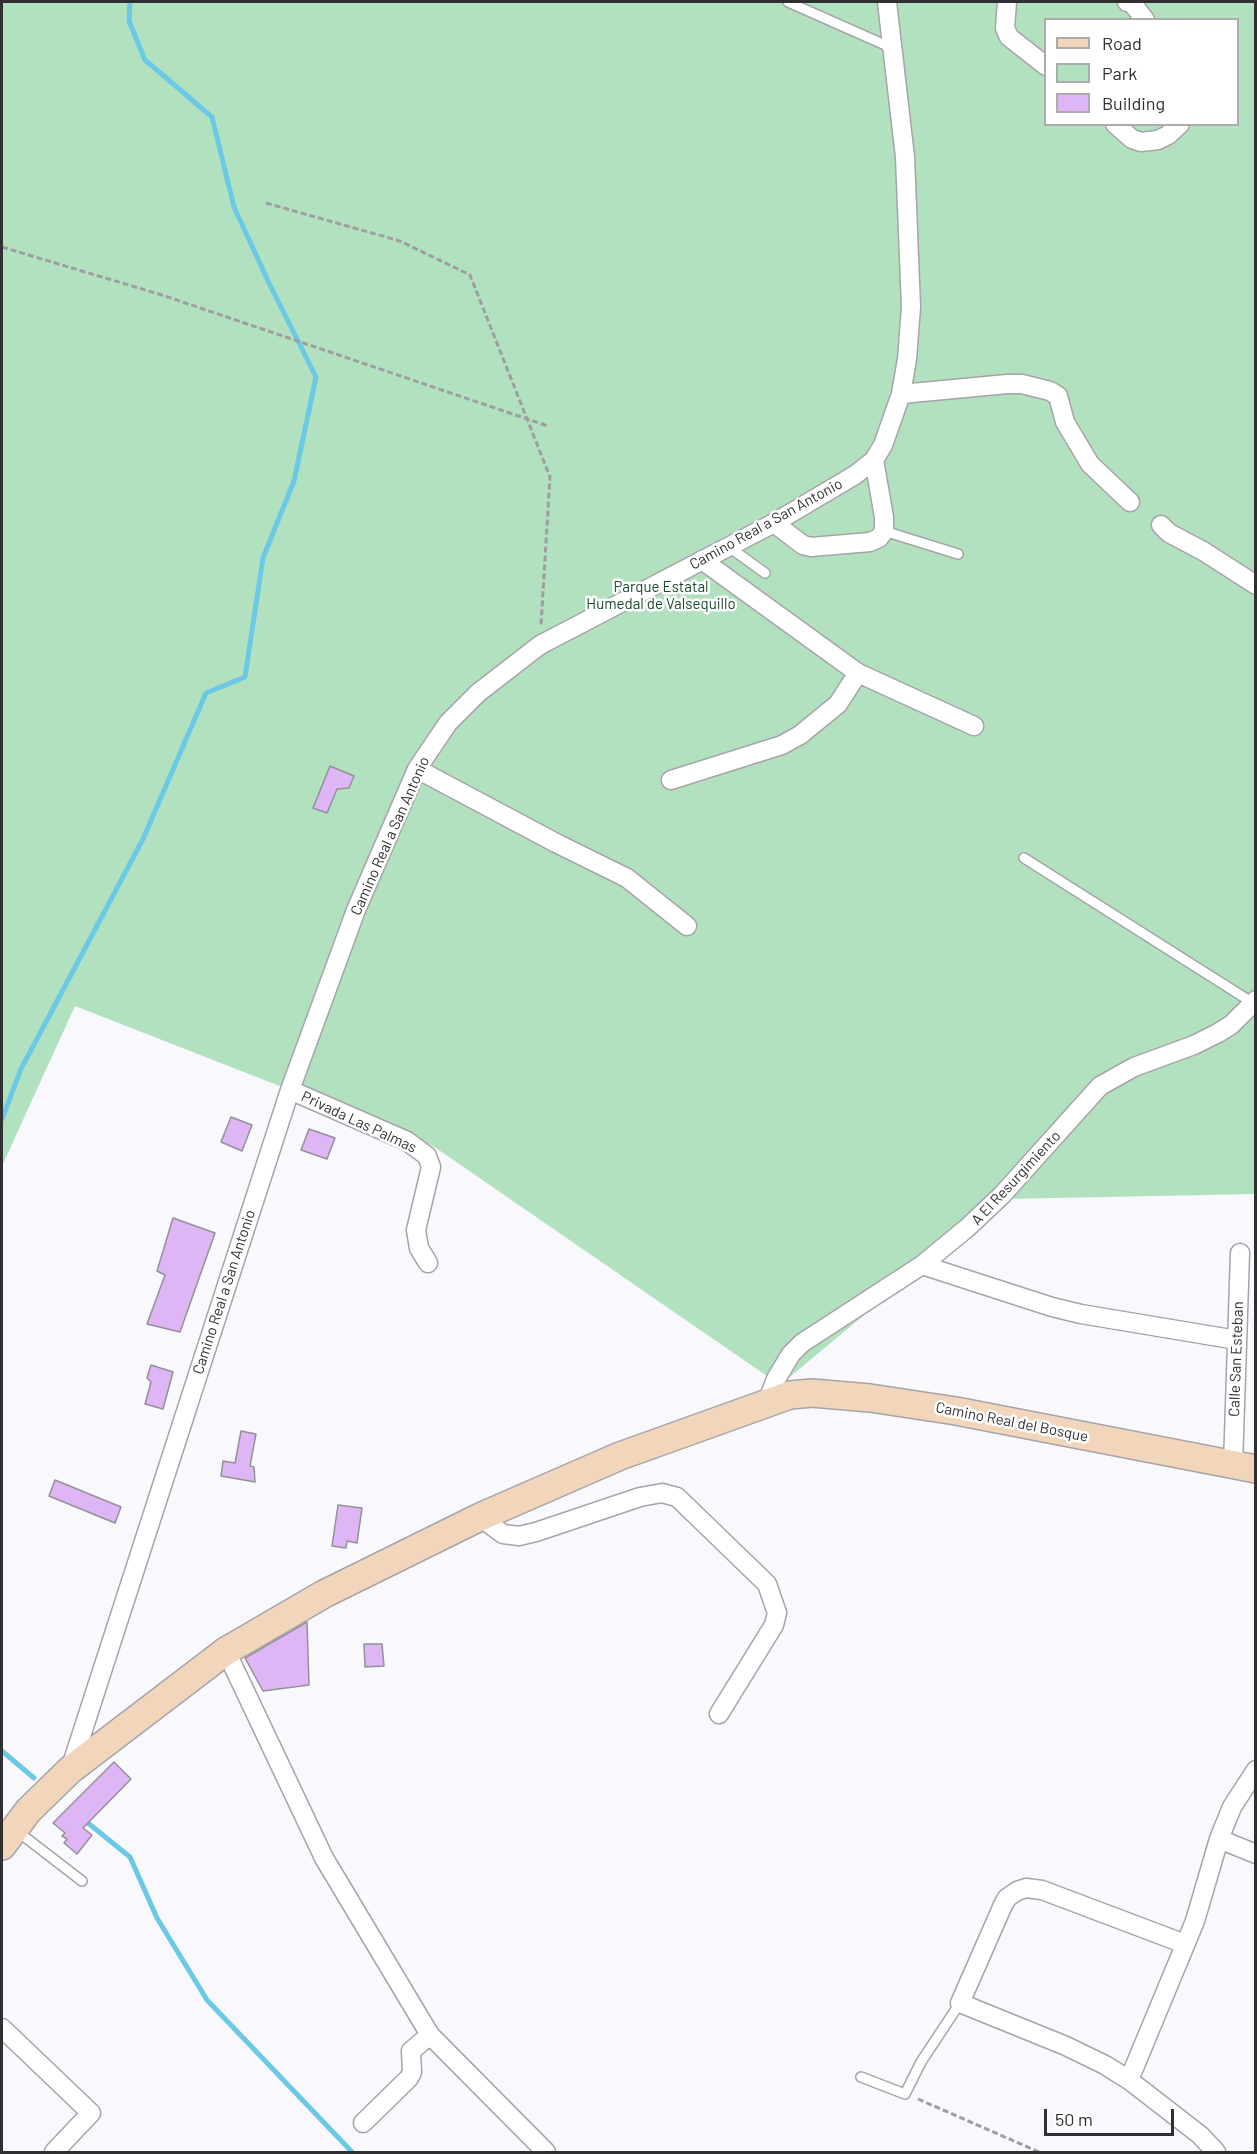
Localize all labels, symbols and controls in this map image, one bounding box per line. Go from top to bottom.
legend [1044,18,1239,126]
text: Road [1102,32,1142,54]
text: Park [1102,62,1137,84]
text: Building [1102,92,1165,114]
street label: Camino Real a San Antonio [686,474,846,574]
park label: Parque Estatal Humedal de Valsequillo [586,578,736,613]
street label: Camino Real a San Antonio [347,754,433,918]
street label: Privada Las Palmas [298,1087,420,1157]
street label: A El Resurgimiento [968,1127,1064,1229]
street label: Camino Real a San Antonio [189,1207,259,1377]
street label: Calle San Esteban [1225,1301,1247,1417]
street label: Camino Real del Bosque [934,1398,1090,1446]
scale bar [1047,2097,1178,2135]
text: 50 m [1055,2108,1093,2130]

